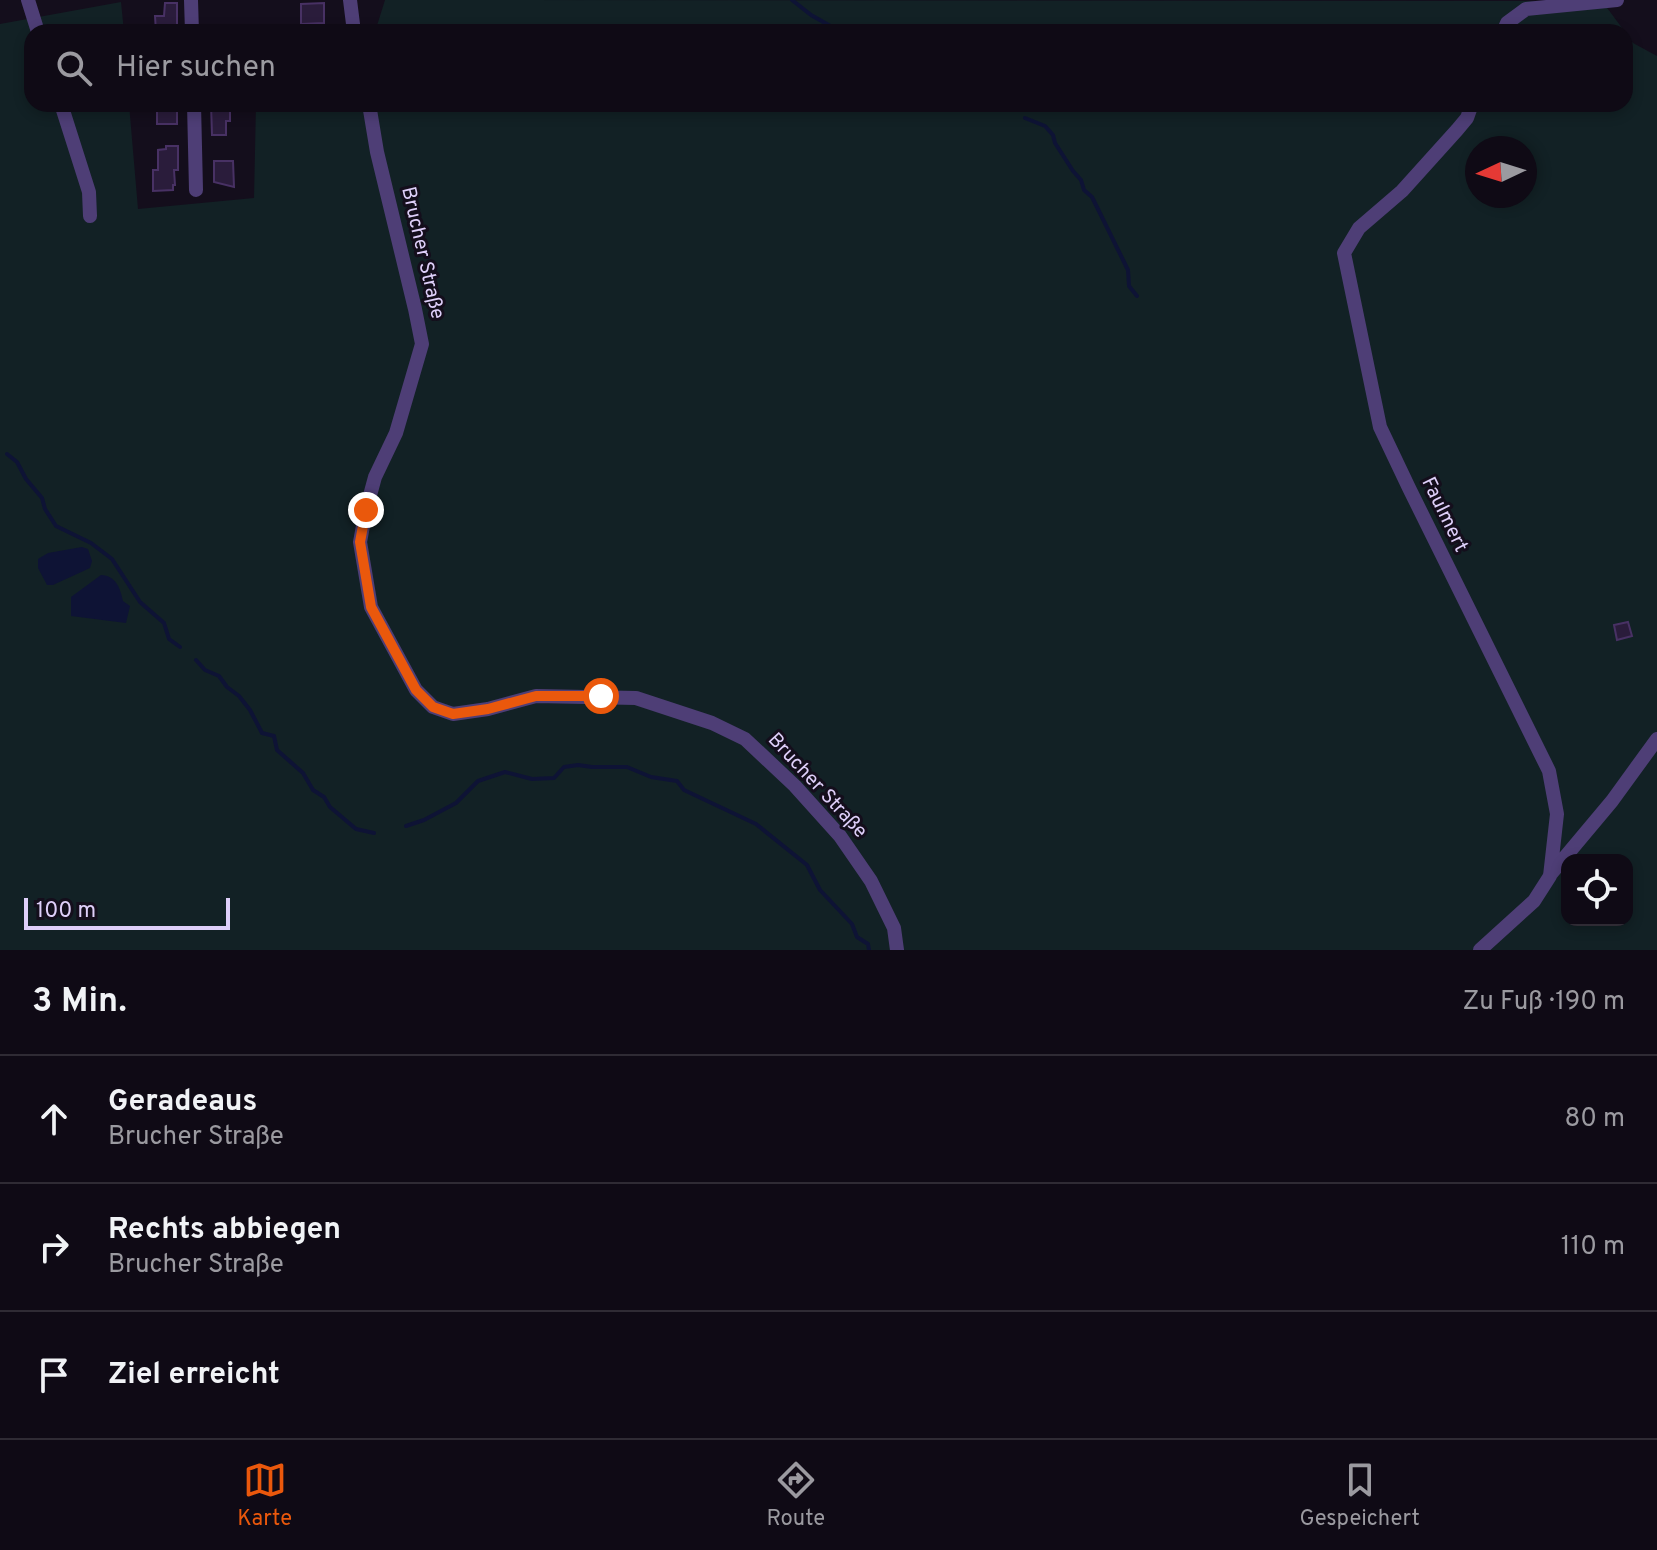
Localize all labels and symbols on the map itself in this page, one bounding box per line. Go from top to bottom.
north arrow [1465,136,1537,208]
street label: Brucher Straße [394,184,450,322]
street label: Faulmert [1415,473,1473,557]
route end [348,492,384,528]
route start [583,678,619,714]
street label: Brucher Straße [761,728,873,844]
scale bar [24,894,230,930]

